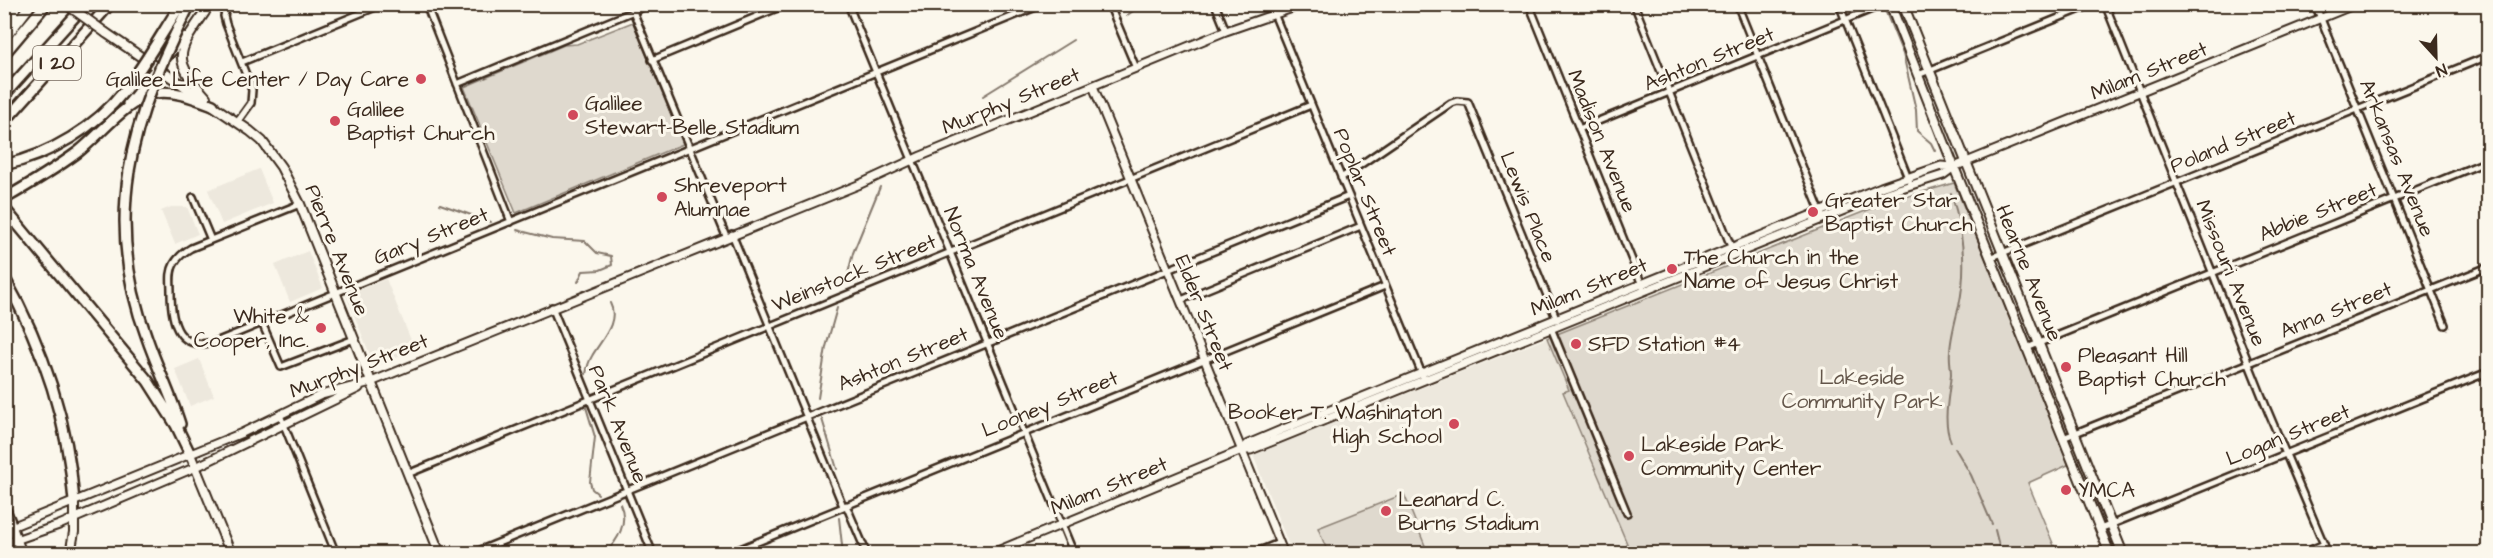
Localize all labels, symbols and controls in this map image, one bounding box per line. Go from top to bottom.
street label: Ashton Street [1639,19,1779,98]
north arrow [2406,27,2466,87]
street label: Milam Street [2086,34,2212,108]
road number: I 20 [33,46,81,80]
text: N [2432,58,2450,82]
street label: Murphy Street [938,60,1086,144]
place label: Galilee Life Center / Day Care [106,65,409,96]
street label: Madison Avenue [1560,65,1644,217]
marker: Galilee Life Center / Day Care [414,72,428,86]
street label: Arkansas Avenue [2352,75,2442,241]
place label: Galilee Stewart-Belle Stadium [585,89,800,142]
place label: Galilee Baptist Church [347,95,495,149]
street label: Poland Street [2166,103,2301,180]
marker: Galilee Stewart-Belle Stadium [566,108,580,122]
marker: Galilee Baptist Church [328,114,342,128]
street label: Poplar Street [1325,124,1404,261]
street label: Lewis Place [1493,147,1563,267]
place label: Shreveport Alumnae [674,171,787,224]
street label: Abbie Street [2255,175,2382,249]
street label: Pierre Avenue [298,180,376,320]
place label: Greater Star Baptist Church [1825,186,1973,240]
marker: Shreveport Alumnae [655,190,669,204]
street label: Missouri Avenue [2188,195,2274,351]
street label: Gary Street [369,200,494,274]
street label: Hearne Avenue [1988,200,2070,346]
street label: Norma Avenue [936,203,1016,343]
marker: Greater Star Baptist Church [1806,205,1820,219]
street label: Weinstock Street [767,227,941,319]
place label: The Church in the Name of Jesus Christ [1684,243,1899,296]
street label: Milam Street [1526,250,1652,324]
street label: Elder Street [1168,251,1241,376]
marker: The Church in the Name of Jesus Christ [1665,262,1679,276]
street label: Anna Street [2276,274,2397,346]
place label: White & Cooper, Inc. [194,302,309,356]
street label: Ashton Street [833,319,973,398]
marker: White & Cooper, Inc. [314,321,328,335]
street label: Murphy Street [285,326,434,408]
place label: SFD Station #4 [1588,330,1741,359]
marker: SFD Station #4 [1569,337,1583,351]
place label: Pleasant Hill Baptist Church [2078,341,2226,395]
marker: Pleasant Hill Baptist Church [2059,360,2073,374]
street label: Park Avenue [581,361,655,487]
street label: Looney Street [977,363,1124,446]
park label: Lakeside Community Park [1782,363,1942,418]
street label: Logan Street [2222,397,2356,475]
place label: Booker T. Washington High School [1228,398,1442,453]
marker: Booker T. Washington High School [1447,417,1461,431]
place label: Lakeside Park Community Center [1641,430,1822,485]
street label: Milam Street [1046,449,1172,523]
marker: Lakeside Park Community Center [1622,449,1636,463]
place label: YMCA [2078,476,2135,505]
marker: YMCA [2059,483,2073,497]
place label: Leanard C. Burns Stadium [1398,485,1539,538]
marker: Leanard C. Burns Stadium [1379,504,1393,518]

